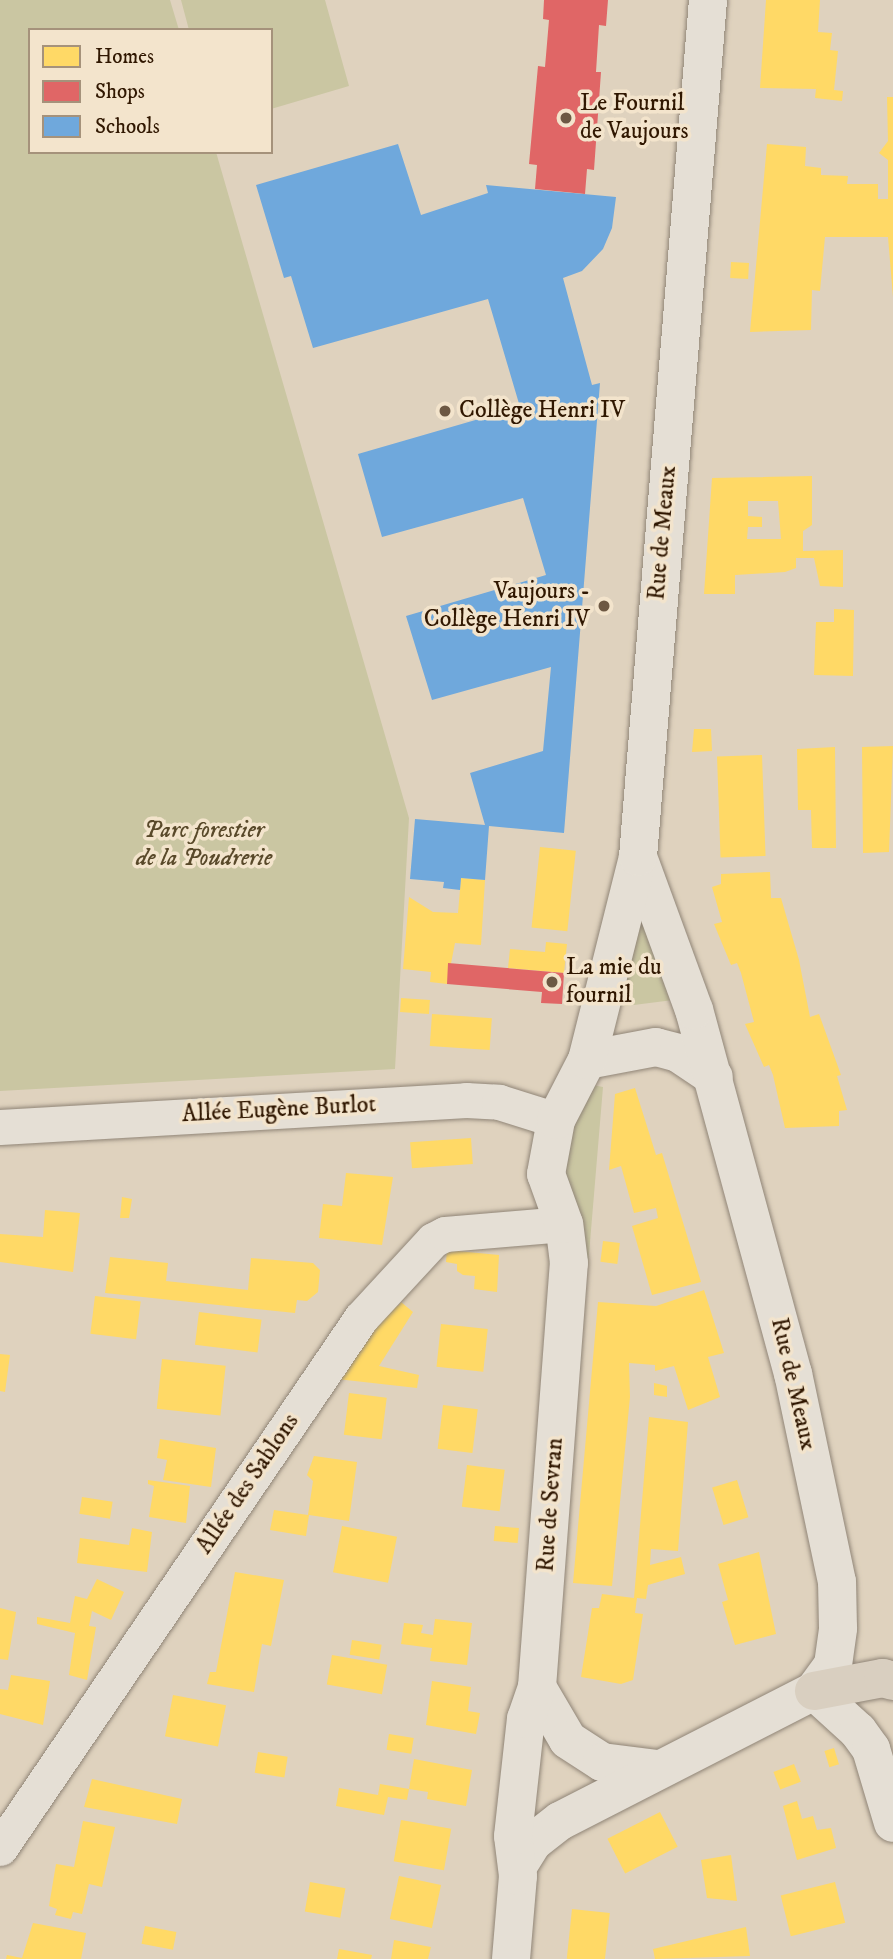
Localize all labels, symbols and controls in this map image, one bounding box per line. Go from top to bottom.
legend [28,28,273,154]
text: Homes [95,44,154,70]
text: Shops [95,79,145,105]
place label: Le Fournil de Vaujours [580,90,689,146]
marker: Le Fournil de Vaujours [558,110,574,126]
text: Schools [95,114,160,140]
place label: Collège Henri IV [459,397,625,425]
marker: Collège Henri IV [437,403,453,419]
street label: Rue de Meaux [643,465,683,601]
place label: Vaujours - Collège Henri IV [424,578,590,634]
marker: Vaujours - Collège Henri IV [596,598,612,614]
park label: Parc forestier de la Poudrerie [136,817,272,873]
place label: La mie du fournil [566,954,662,1010]
marker: La mie du fournil [544,974,560,990]
street label: Allée Eugène Burlot [181,1091,377,1129]
street label: Rue de Meaux [764,1315,822,1453]
street label: Allée des Sablons [190,1408,306,1560]
street label: Rue de Sevran [532,1437,570,1573]

